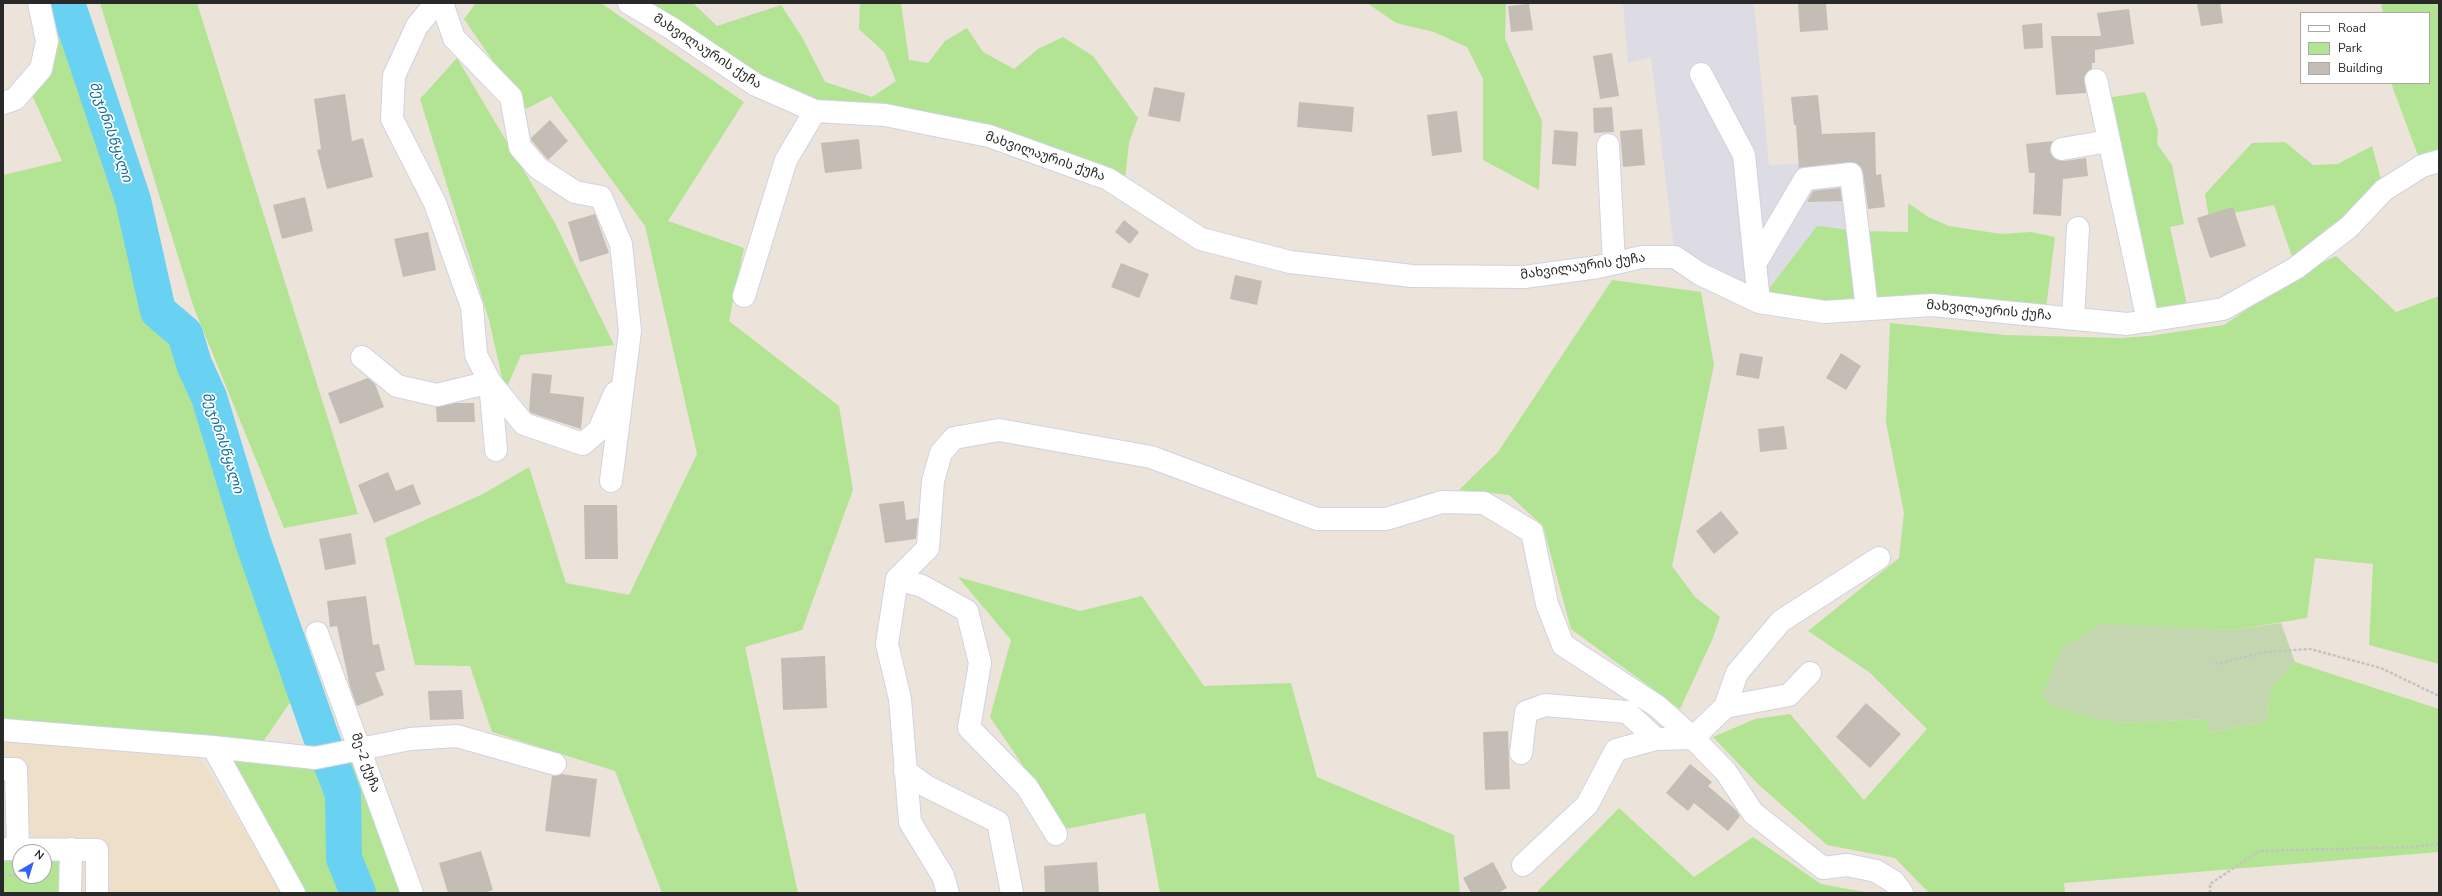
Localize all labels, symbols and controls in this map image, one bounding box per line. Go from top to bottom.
street label: მახვილაურის ქუჩა [650,11,764,93]
legend [2300,12,2430,84]
text: Road [2338,20,2366,36]
text: Park [2338,40,2362,56]
text: Building [2338,60,2383,76]
water label: მეჯინისწყალი [85,80,135,184]
street label: მახვილაურის ქუჩა [983,129,1107,185]
street label: მახვილაურის ქუჩა [1520,251,1646,283]
street label: მახვილაურის ქუჩა [1926,298,2052,324]
water label: მეჯინისწყალი [198,390,246,496]
street label: მე-2 ქუჩა [347,731,383,795]
north arrow [12,844,52,884]
text: N [31,846,47,863]

